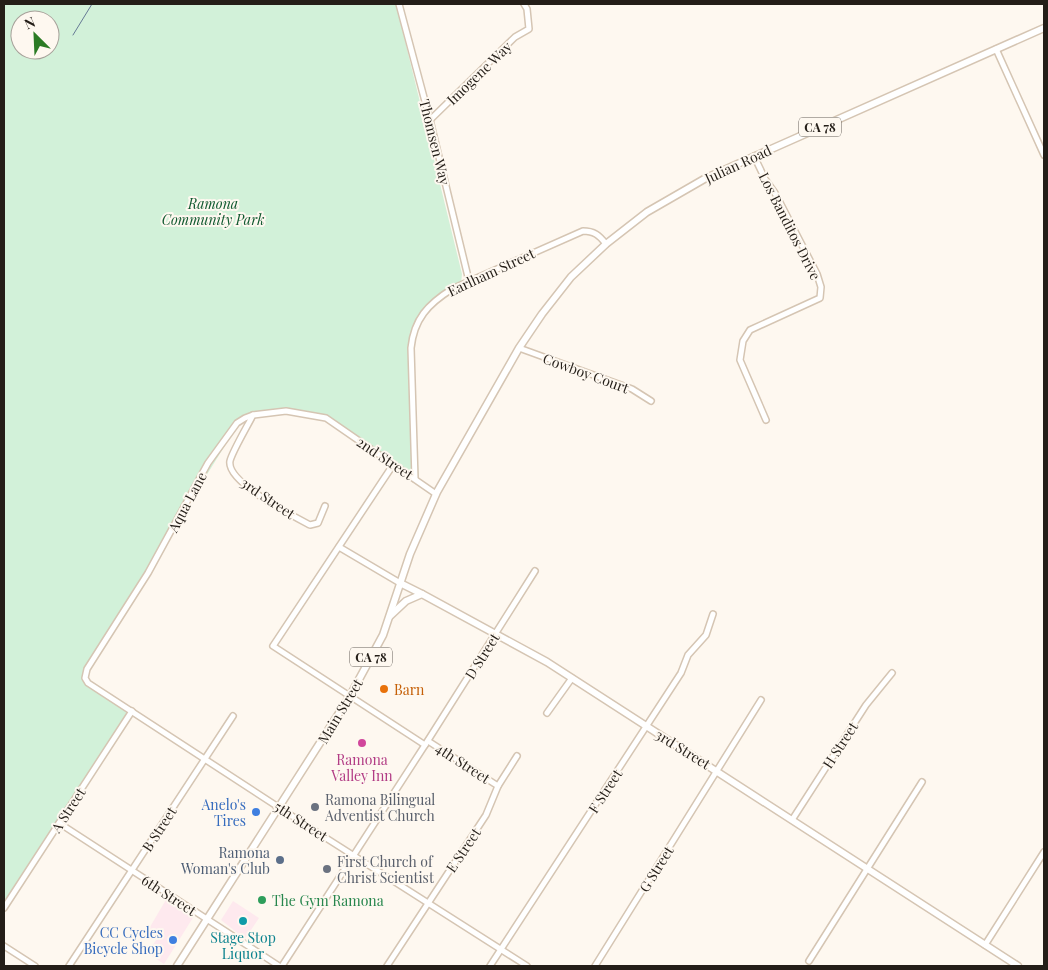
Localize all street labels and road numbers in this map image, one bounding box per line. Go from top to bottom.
street label: Imogene Way [442,37,516,109]
street label: Thomsen Way [415,97,455,187]
road number: CA 78 [799,118,841,136]
street label: Julian Road [701,140,774,188]
street label: Los Banditos Drive [755,169,825,283]
street label: Earlham Street [444,243,539,301]
street label: Cowboy Court [540,349,633,398]
street label: 2nd Street [353,432,418,484]
street label: Aqua Lane [163,468,211,536]
street label: 3rd Street [237,473,300,524]
street label: D Street [460,628,504,683]
road number: CA 78 [350,648,392,666]
street label: Main Street [313,674,367,747]
street label: H Street [818,717,863,772]
street label: 3rd Street [652,725,715,774]
street label: 4th Street [432,738,495,788]
street label: F Street [584,765,627,817]
street label: A Street [46,783,90,837]
street label: 5th Street [271,797,332,846]
street label: B Street [137,802,181,855]
street label: E Street [441,823,485,876]
street label: G Street [634,841,678,896]
street label: 6th Street [138,870,201,920]

